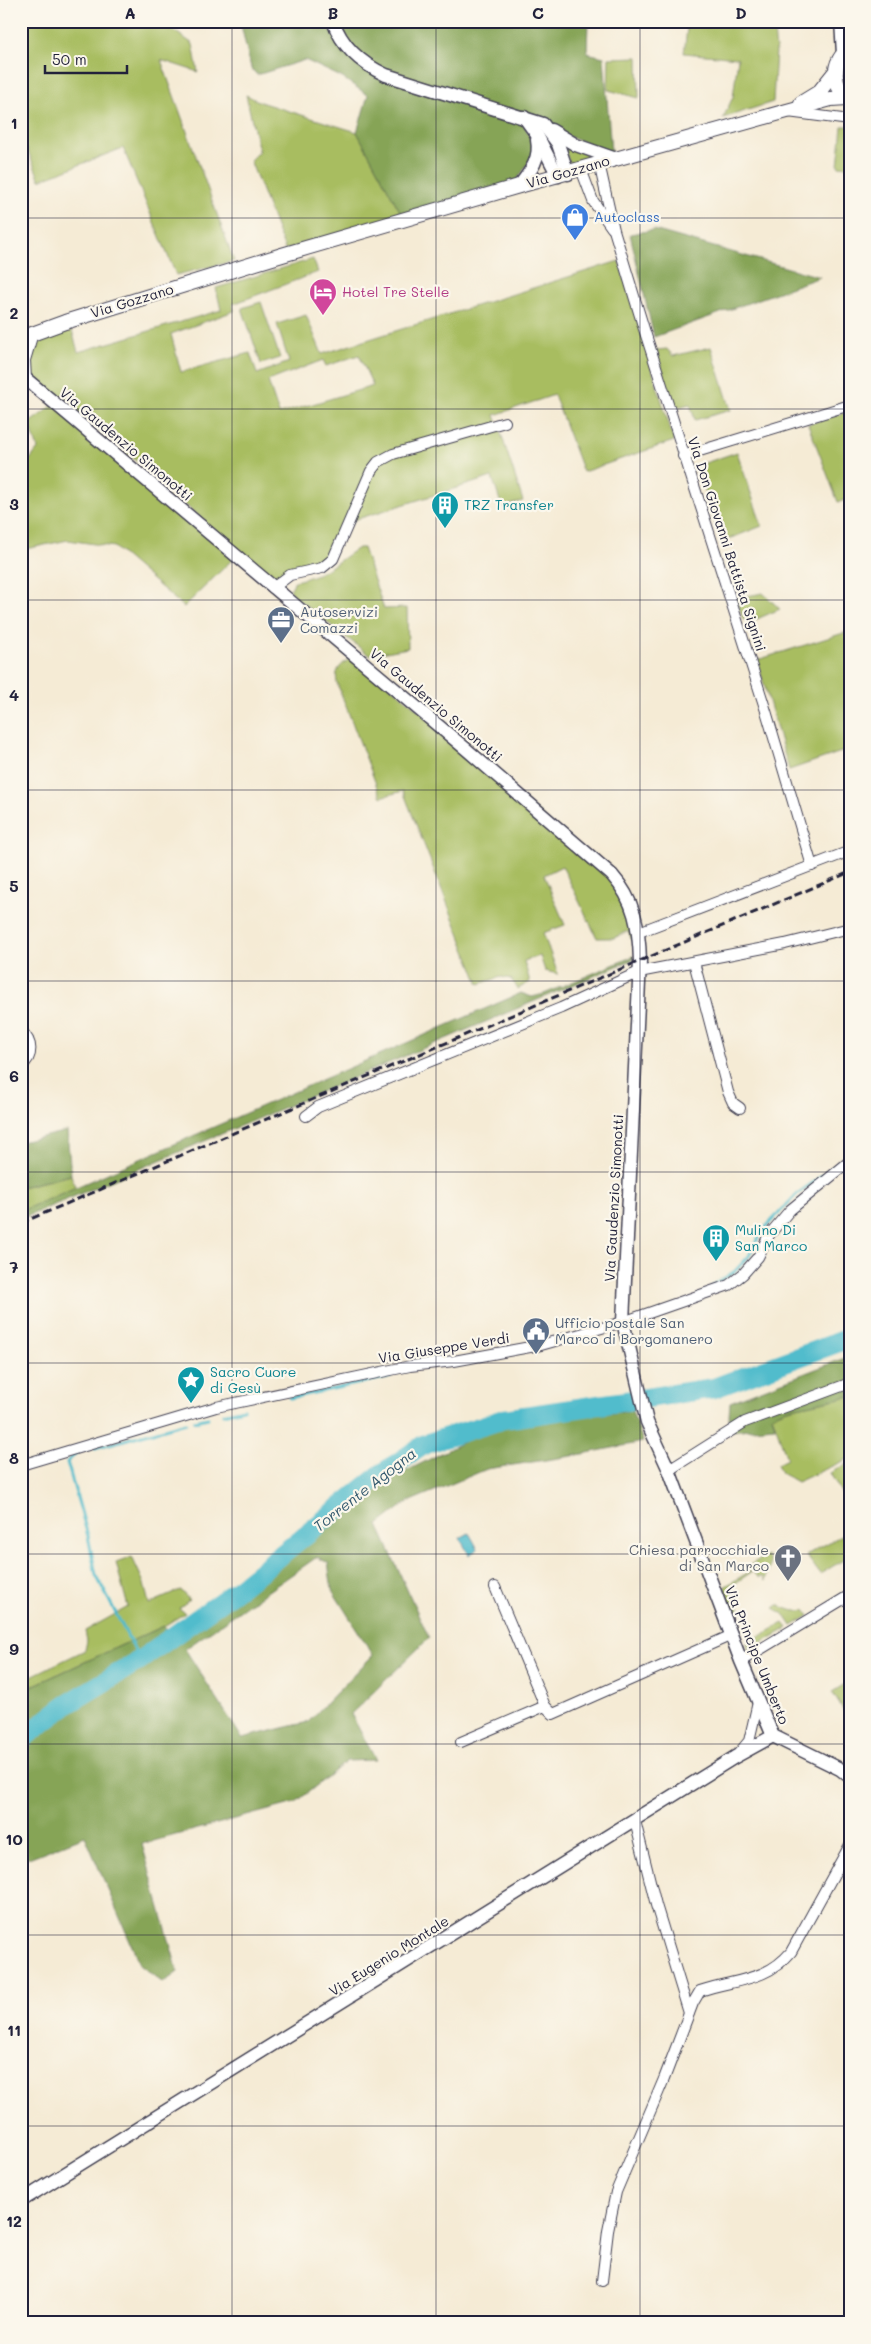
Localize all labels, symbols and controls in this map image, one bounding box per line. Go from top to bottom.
text: A [124,2,136,23]
text: B [328,2,338,23]
text: C [532,2,544,23]
text: D [735,2,747,23]
scale bar [45,42,128,74]
text: 50 m [52,49,87,69]
text: 1 [10,112,18,133]
street label: Via Gozzano [524,151,612,192]
shop icon: Autoclass [560,202,590,241]
place label: Autoclass [594,207,660,226]
hotel icon: Hotel Tre Stelle [308,277,338,316]
street label: Via Gozzano [88,279,176,322]
place label: Hotel Tre Stelle [342,282,449,301]
text: 2 [10,302,19,323]
street label: Via Gaudenzio Simonotti [56,382,197,505]
street label: Via Don Giovanni Battista Signini [684,434,771,654]
building icon: TRZ Transfer [430,490,460,529]
text: 3 [9,493,19,514]
place label: TRZ Transfer [464,495,554,514]
place label: Autoservizi Comazzi [300,602,378,637]
office icon: Autoservizi Comazzi [266,605,296,644]
street label: Via Gaudenzio Simonotti [366,643,507,766]
text: 4 [9,684,19,705]
text: 5 [9,875,19,896]
text: 6 [9,1065,19,1086]
street label: Via Gaudenzio Simonotti [600,1114,627,1282]
place label: Mulino Di San Marco [735,1220,807,1255]
building icon: Mulino Di San Marco [701,1223,731,1262]
text: 7 [10,1256,19,1277]
place label: Ufficio postale San Marco di Borgomanero [555,1313,713,1348]
public building icon: Ufficio postale San Marco di Borgomanero [521,1316,551,1355]
street label: Via Giuseppe Verdi [377,1328,511,1367]
place label: Sacro Cuore di Gesù [210,1362,296,1397]
place icon: Sacro Cuore di Gesù [176,1365,206,1404]
water label: Torrente Agogna [309,1443,420,1536]
text: 8 [9,1447,19,1468]
place label: Chiesa parrocchiale di San Marco [629,1540,769,1575]
church icon: Chiesa parrocchiale di San Marco [773,1543,803,1582]
street label: Via Principe Umberto [721,1583,794,1727]
text: 9 [9,1638,19,1659]
text: 10 [5,1828,23,1849]
street label: Via Eugenio Montale [325,1911,452,2000]
text: 11 [7,2019,21,2040]
text: 12 [6,2210,22,2231]

